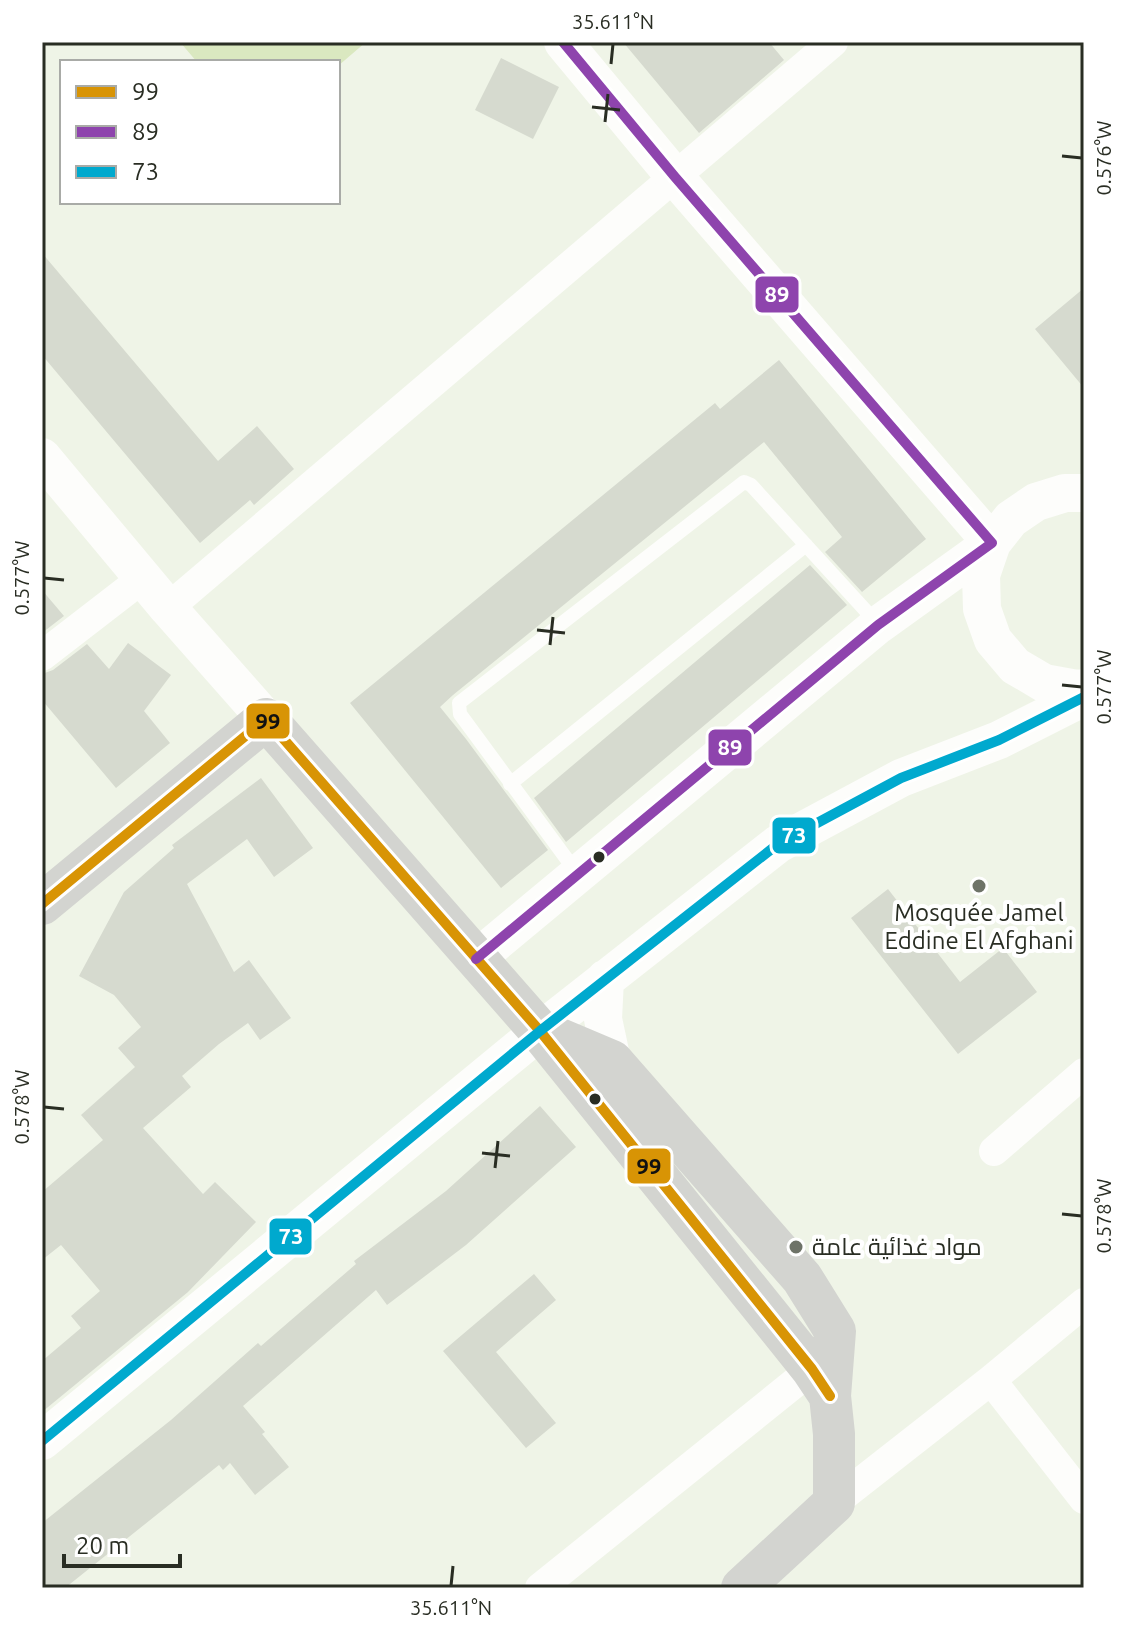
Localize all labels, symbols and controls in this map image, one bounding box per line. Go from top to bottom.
text: 35.611°N [572,10,654,33]
legend [60,60,340,204]
text: 99 [132,78,159,105]
text: 89 [132,118,159,145]
text: 0.576°W [1092,121,1115,195]
text: 73 [132,158,159,185]
line badge: 89 [754,275,800,314]
text: 89 [765,281,789,306]
text: 0.577°W [10,541,33,615]
text: 0.577°W [1092,650,1115,724]
line badge: 99 [245,702,291,740]
text: 99 [256,708,280,733]
line badge: 89 [707,728,753,767]
text: 89 [718,734,742,759]
line badge: 73 [771,816,817,855]
text: 73 [782,822,806,847]
unlabelled marker [591,849,607,865]
marker: Mosquée Jamel Eddine El Afghani [970,877,988,895]
place label: Mosquée Jamel Eddine El Afghani [885,899,1073,954]
text: 0.578°W [10,1070,33,1144]
unlabelled marker [587,1091,603,1107]
line badge: 99 [626,1147,672,1185]
text: 99 [637,1153,661,1178]
text: 0.578°W [1092,1179,1115,1253]
line badge: 73 [268,1217,313,1256]
text: 73 [279,1223,303,1248]
place label: مواد غذائية عامة [812,1233,982,1260]
marker: مواد غذائية عامة [787,1238,805,1256]
scale bar [64,1518,180,1568]
text: 20 m [76,1532,129,1559]
text: 35.611°N [410,1596,492,1619]

